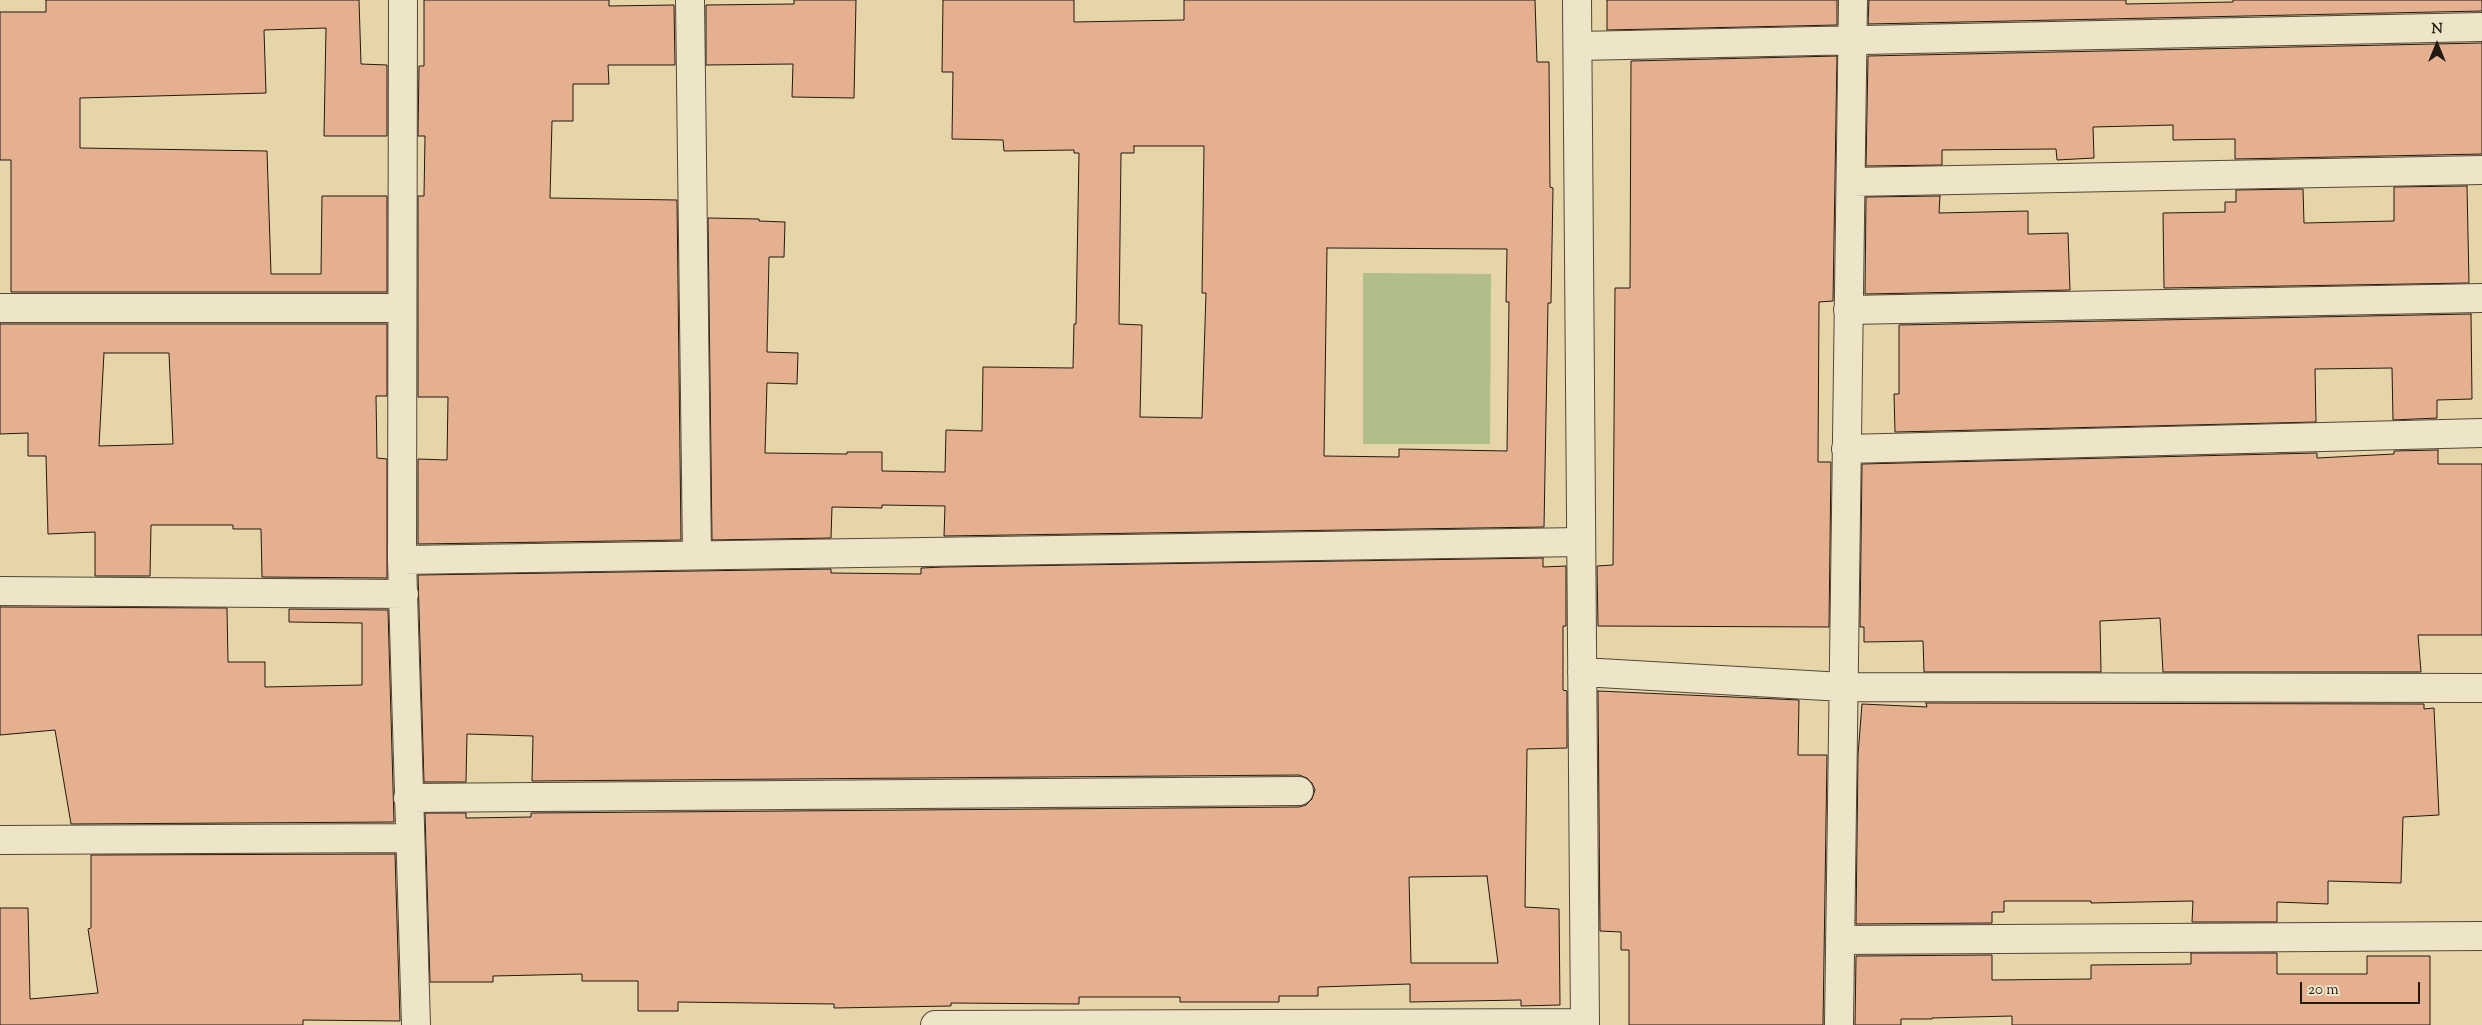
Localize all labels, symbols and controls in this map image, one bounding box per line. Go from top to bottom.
north arrow [2412,20,2462,70]
text: N [2431,20,2443,40]
scale bar [2302,972,2422,1004]
text: 20 m [2308,980,2339,1001]

